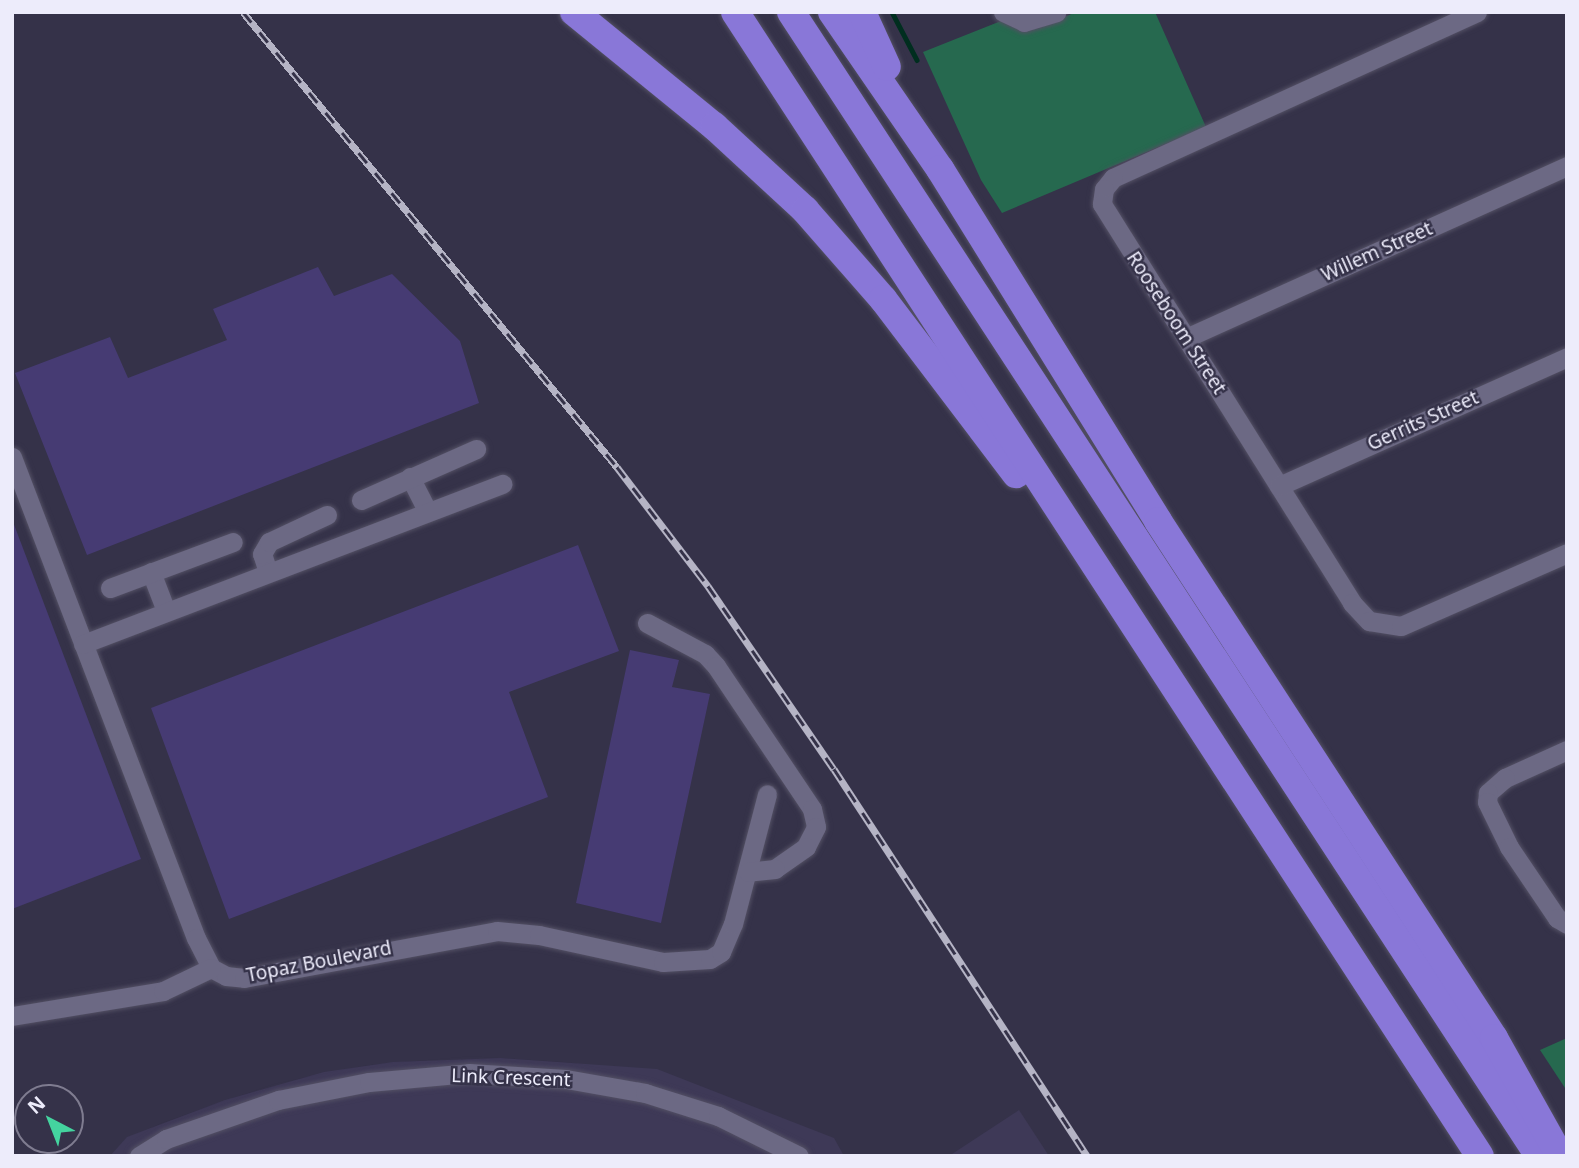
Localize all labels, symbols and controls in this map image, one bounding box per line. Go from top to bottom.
street label: Willem Street [1318,217,1436,287]
street label: Rooseboom Street [1121,248,1231,398]
street label: Gerrits Street [1364,386,1482,456]
street label: Topaz Boulevard [245,937,393,987]
street label: Link Crescent [451,1065,571,1091]
north arrow [14,1084,84,1154]
text: N [22,1090,51,1120]

